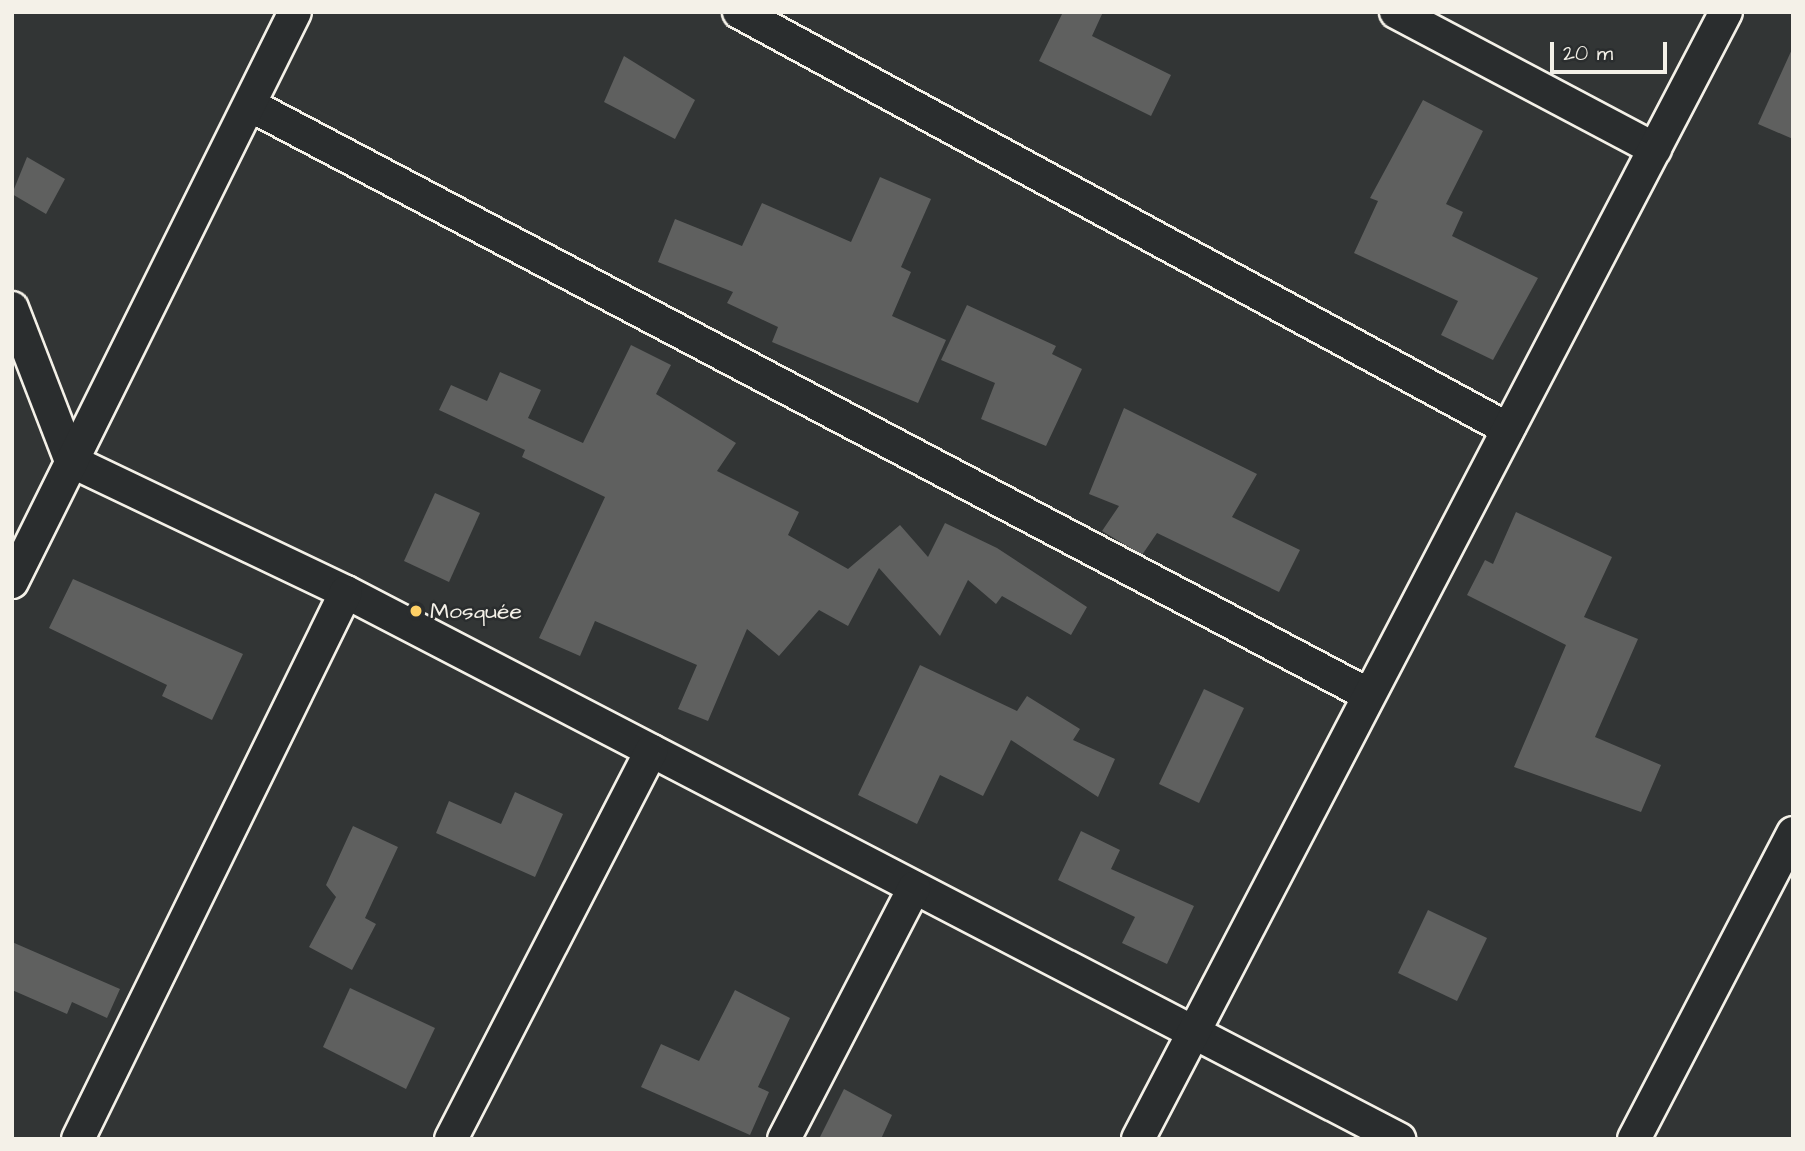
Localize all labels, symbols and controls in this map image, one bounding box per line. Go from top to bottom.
scale bar [1553,28,1670,72]
text: 20 m [1563,39,1613,68]
place label: Mosquée [430,597,522,625]
marker: Mosquée [408,603,424,619]

